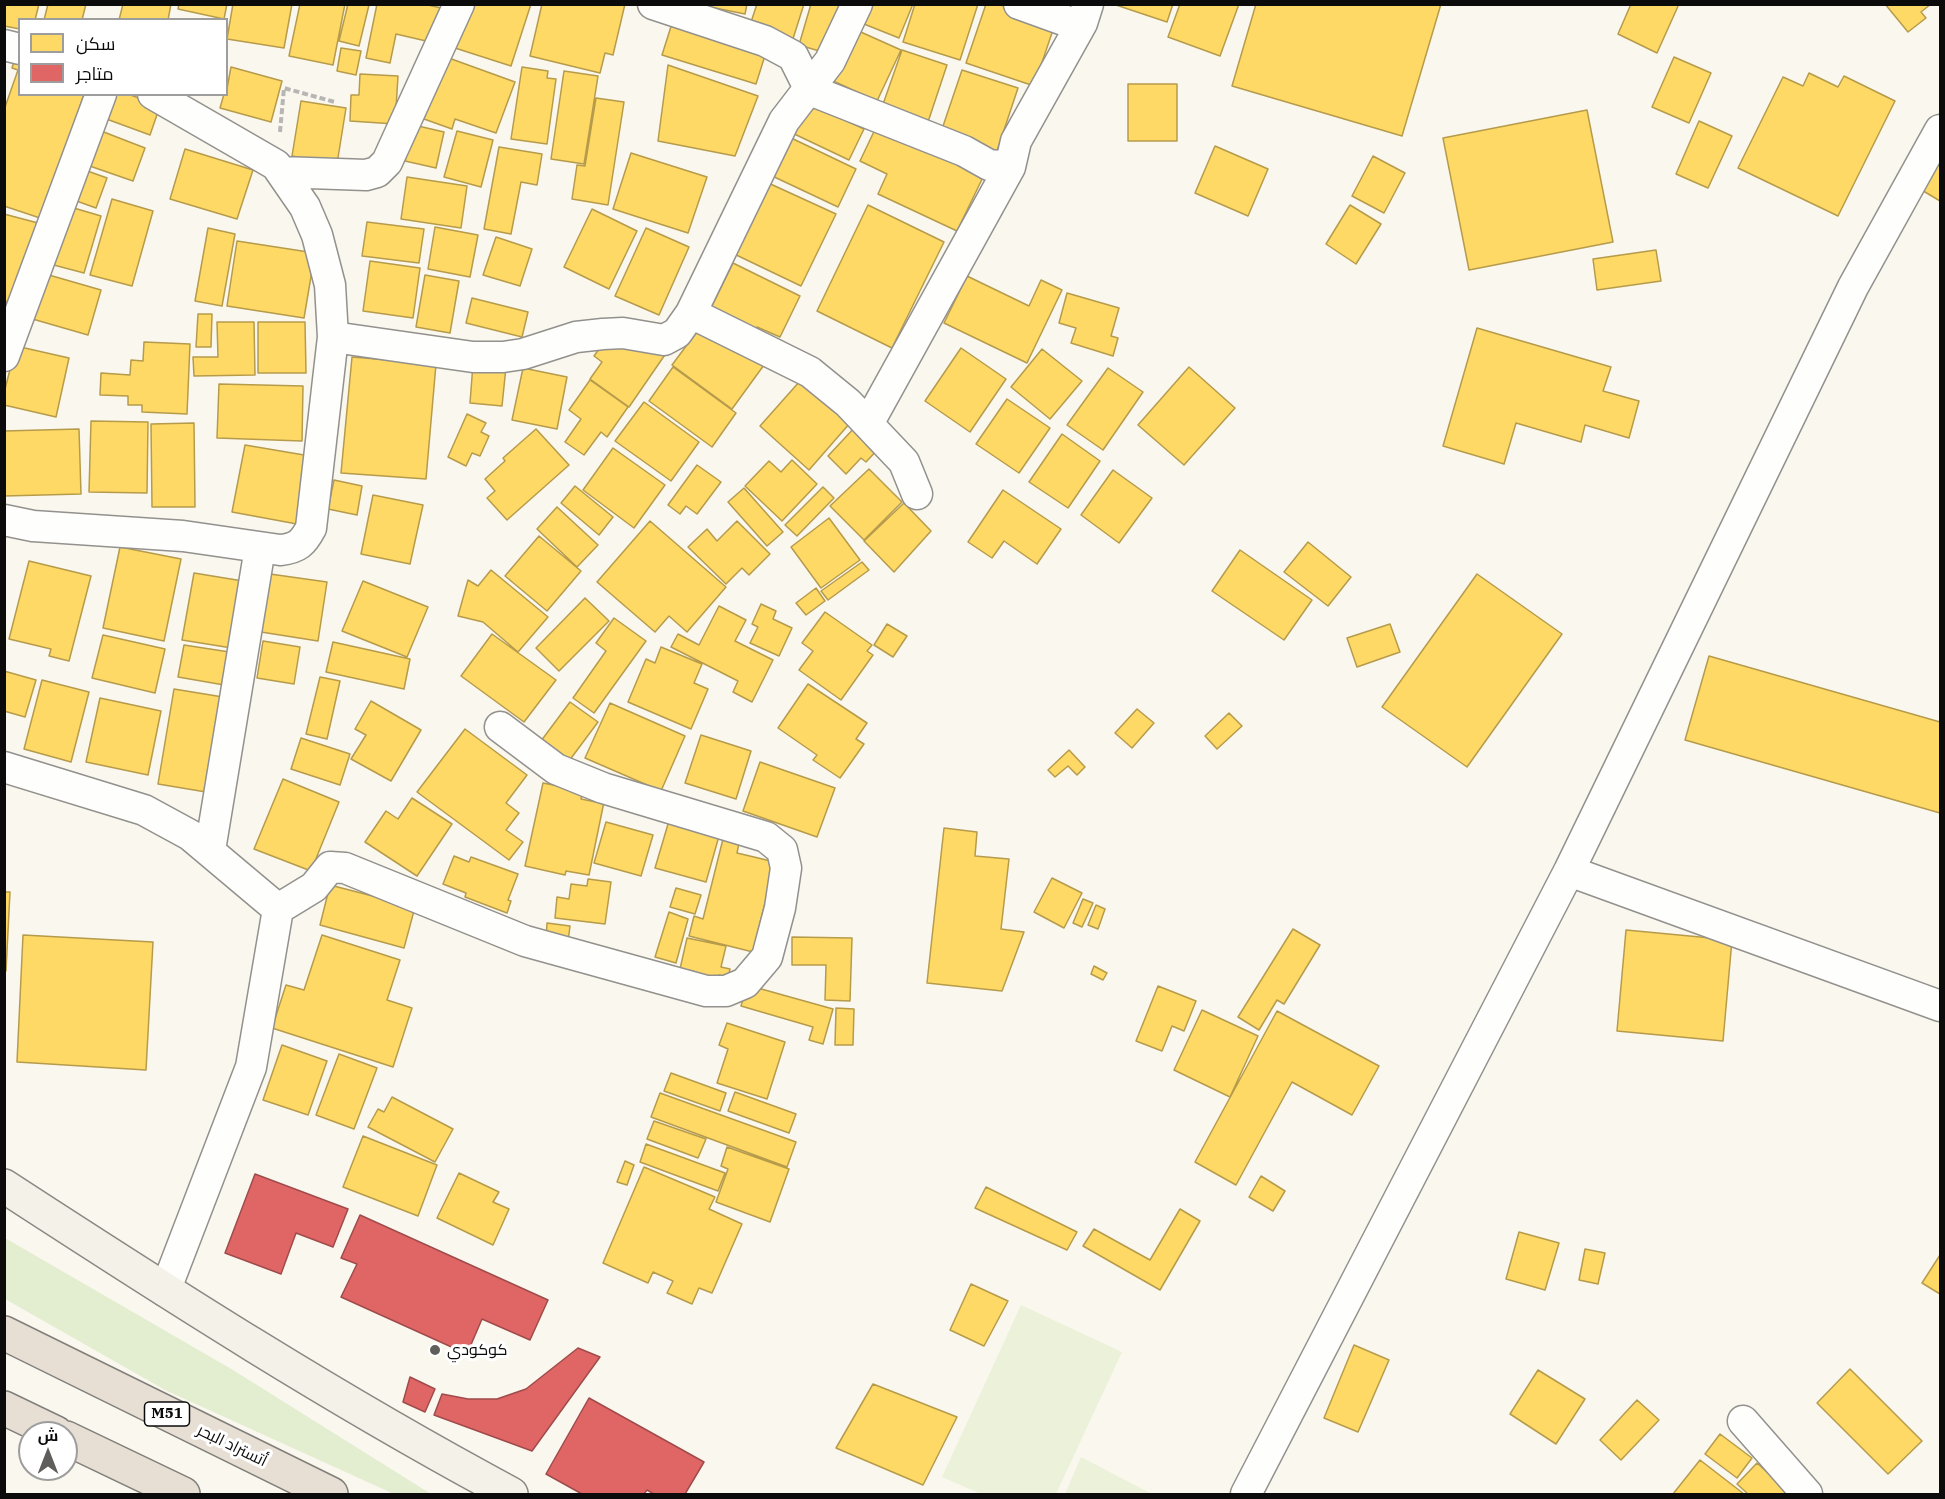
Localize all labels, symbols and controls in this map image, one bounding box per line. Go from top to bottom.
legend [18,18,228,96]
text: سكن [76,32,115,55]
text: متاجر [76,62,114,85]
place label: كوكودي [447,1340,508,1360]
marker: كوكودي [428,1343,442,1357]
road number: M51 [144,1402,190,1426]
north arrow [18,1421,78,1481]
street label: أتستراد البحر [194,1421,270,1471]
text: ش [38,1425,58,1445]

